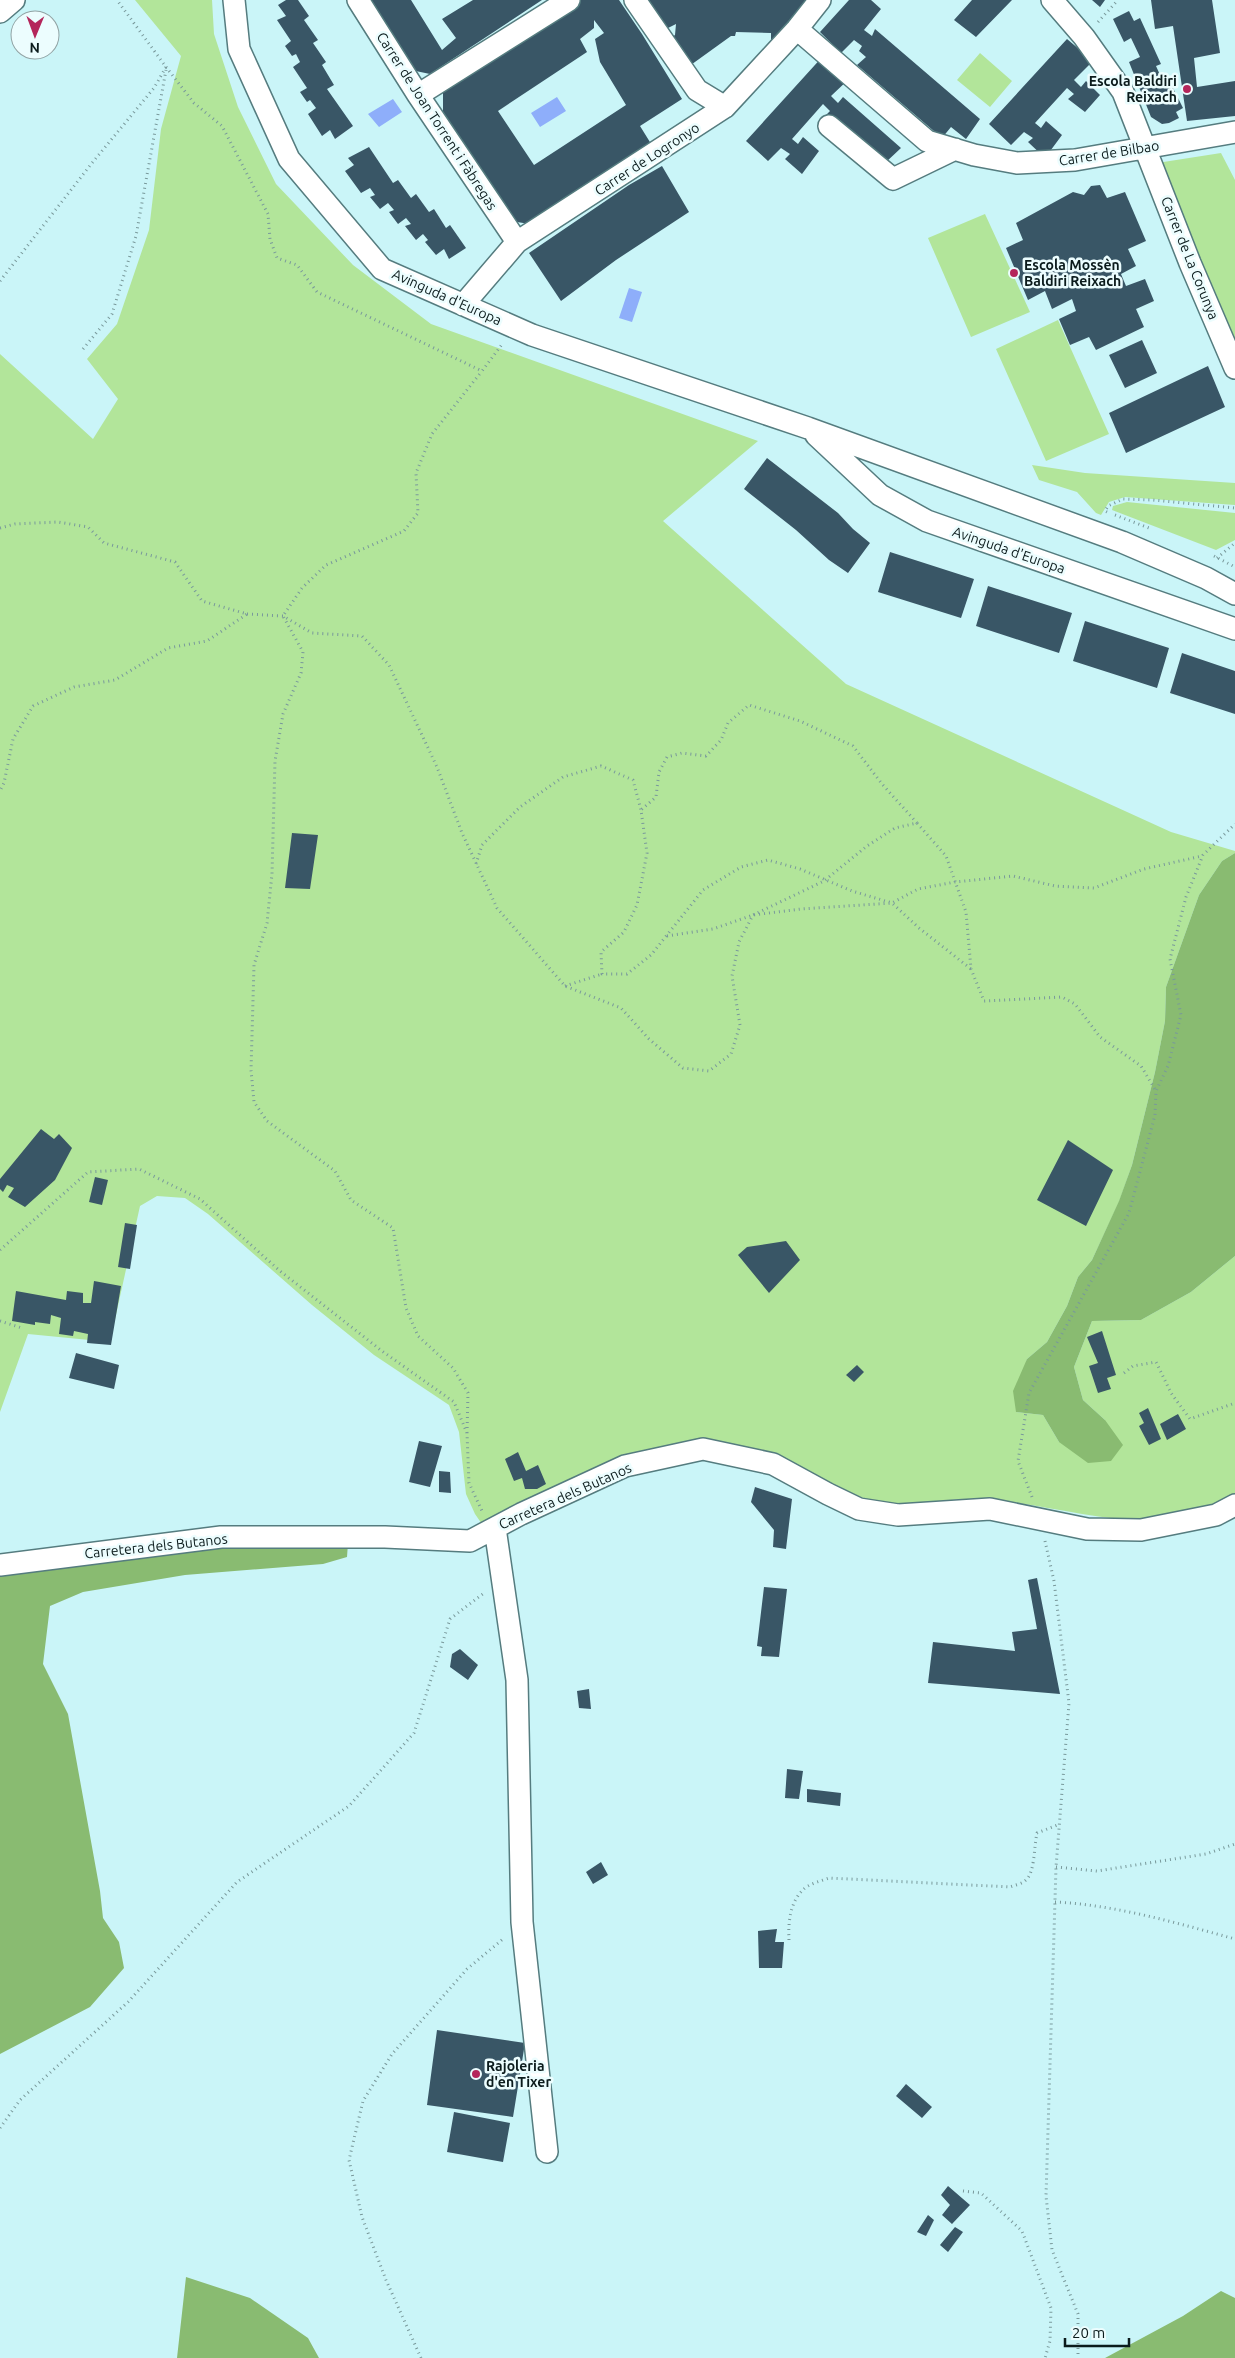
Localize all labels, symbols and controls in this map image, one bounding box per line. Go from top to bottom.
north arrow [10,10,60,60]
street label: Carrer de Joan Torrent i Fàbregas [373,29,501,213]
text: N [29,40,40,56]
place label: Escola Baldiri Reixach [1089,73,1177,105]
marker: Escola Baldiri Reixach [1181,83,1193,95]
street label: Carrer de Logronyo [592,119,702,199]
street label: Carrer de Bilbao [1058,137,1160,169]
street label: Carrer de La Corunya [1158,194,1222,322]
place label: Escola Mossèn Baldiri Reixach [1024,257,1121,289]
street label: Avinguda d'Europa [390,266,504,328]
marker: Escola Mossèn Baldiri Reixach [1008,267,1020,279]
street label: Avinguda d'Europa [951,523,1067,577]
street label: Carretera dels Butanos [496,1459,634,1533]
street label: Carretera dels Butanos [84,1531,228,1561]
place label: Rajoleria d'en Tixer [486,2058,551,2090]
marker: Rajoleria d'en Tixer [470,2068,482,2080]
scale bar [1065,2316,1129,2348]
text: 20 m [1072,2324,1105,2341]

